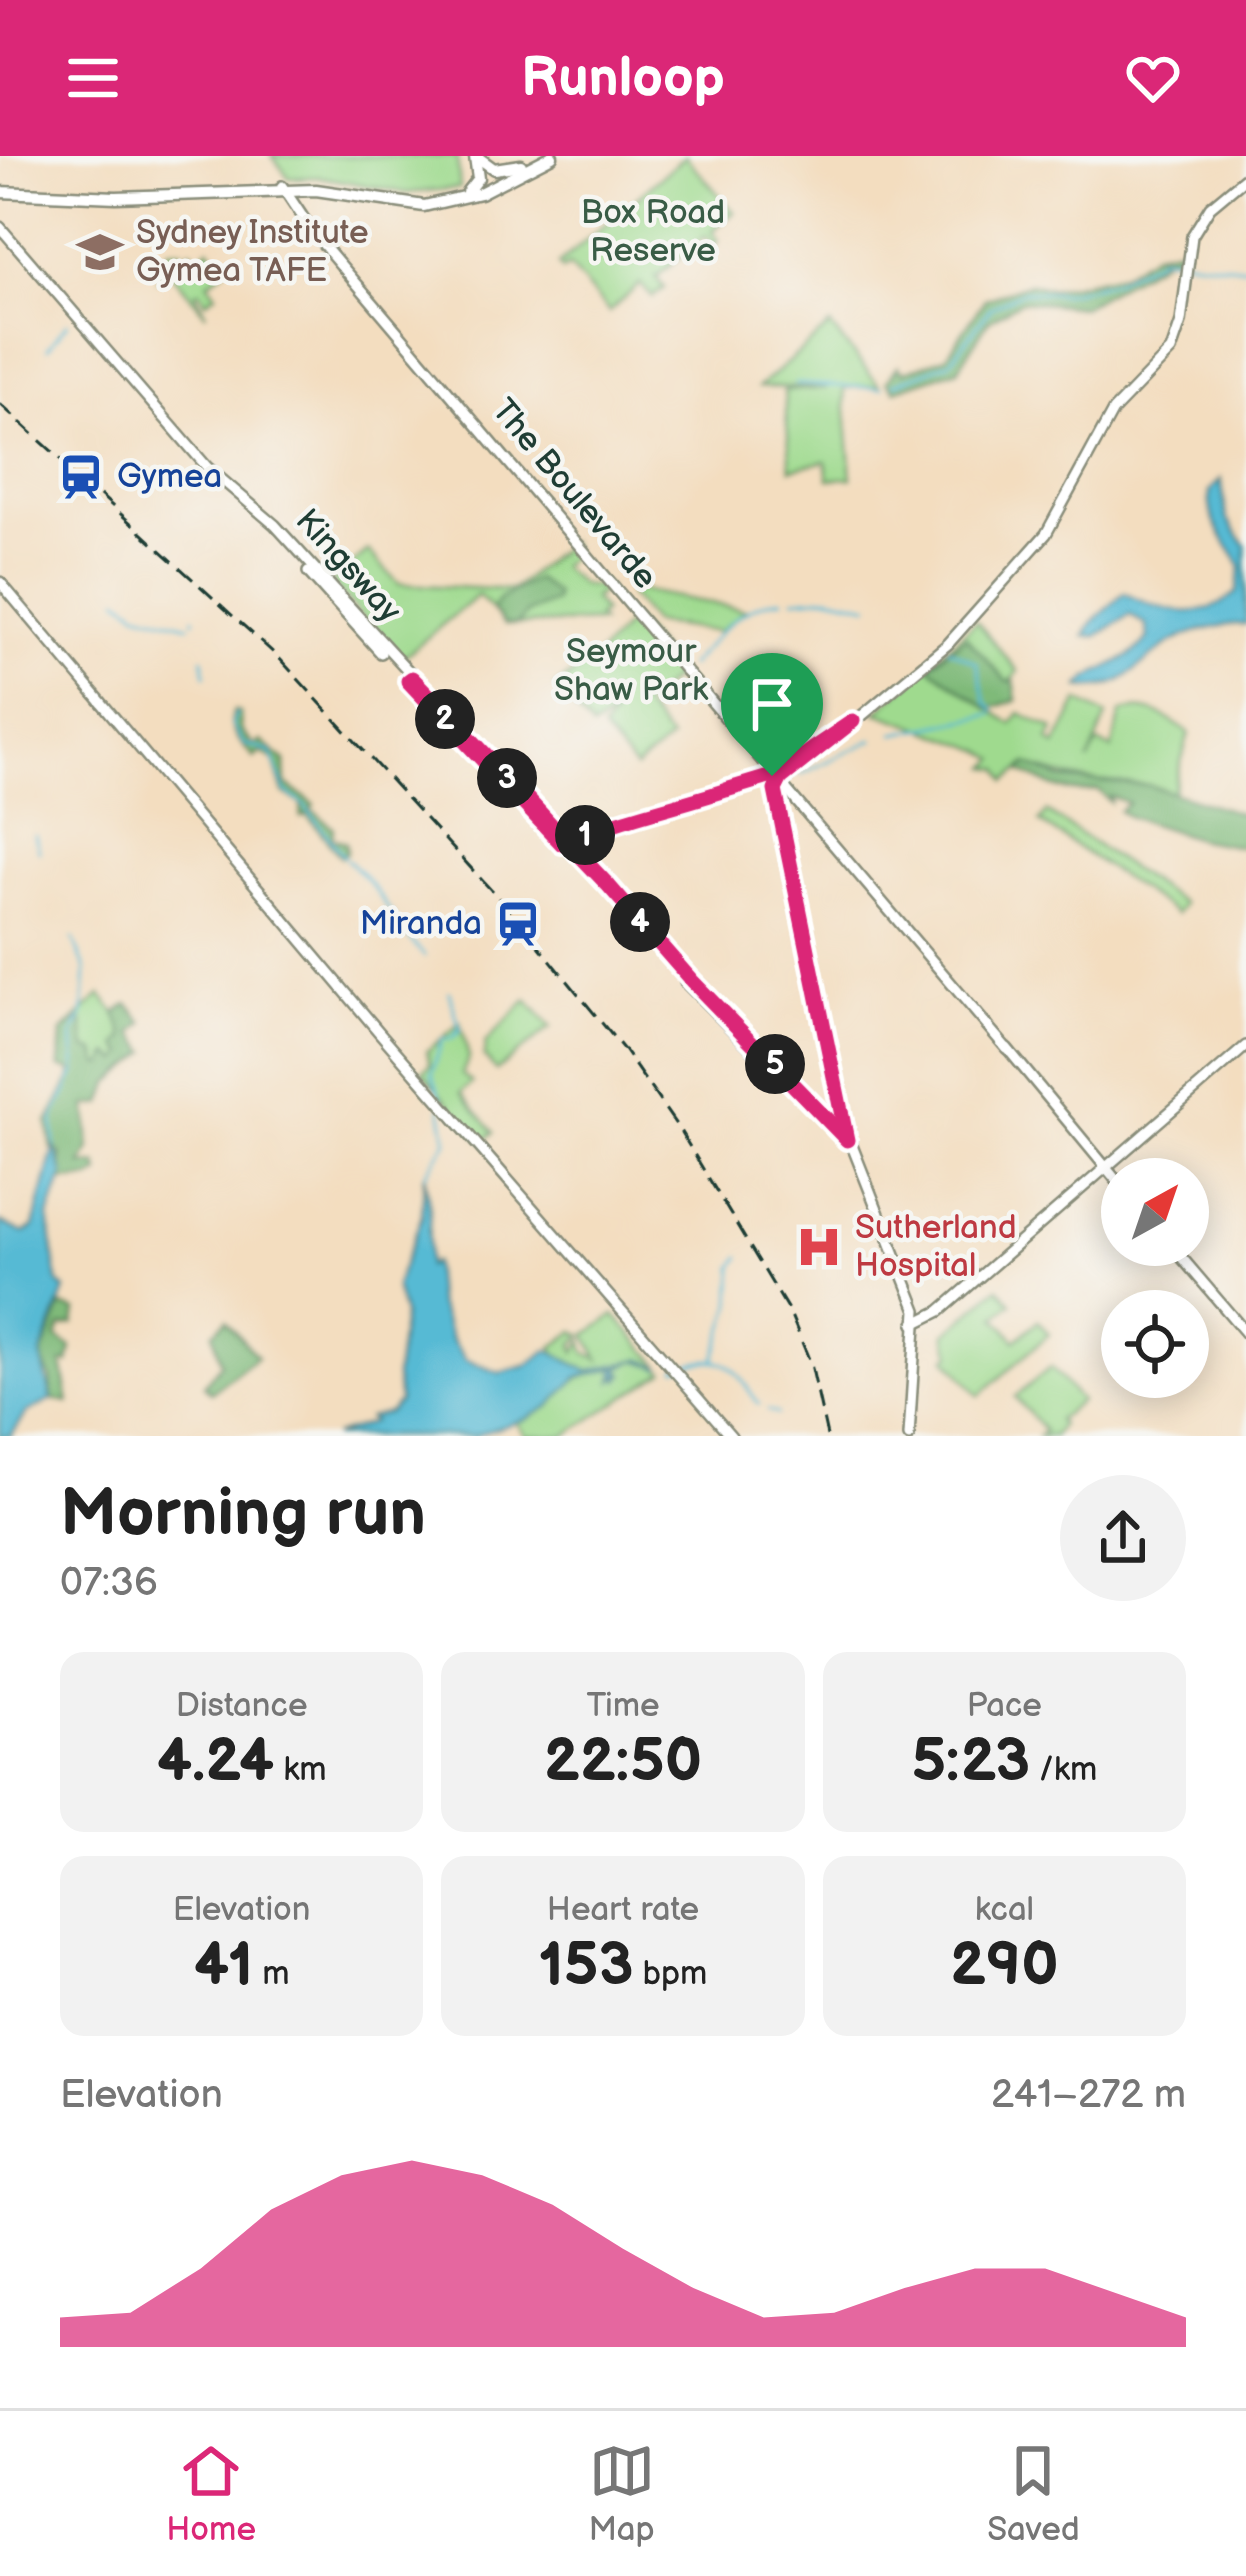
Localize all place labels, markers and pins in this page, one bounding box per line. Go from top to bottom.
place label: Sydney Institute Gymea TAFE [136,213,369,291]
school or university icon: Sydney Institute Gymea TAFE [75,227,125,277]
station icon: Gymea [56,452,106,502]
place label: Gymea [117,457,222,497]
pin [721,653,823,776]
pin: 2 [415,689,475,749]
pin: 3 [477,748,537,808]
pin: 1 [555,805,615,865]
pin: 4 [610,892,670,952]
station icon: Miranda [493,899,543,949]
place label: Miranda [360,904,482,944]
pin: 5 [745,1034,805,1094]
place label: Sutherland Hospital [855,1208,1017,1286]
hospital icon: Sutherland Hospital [794,1222,844,1272]

